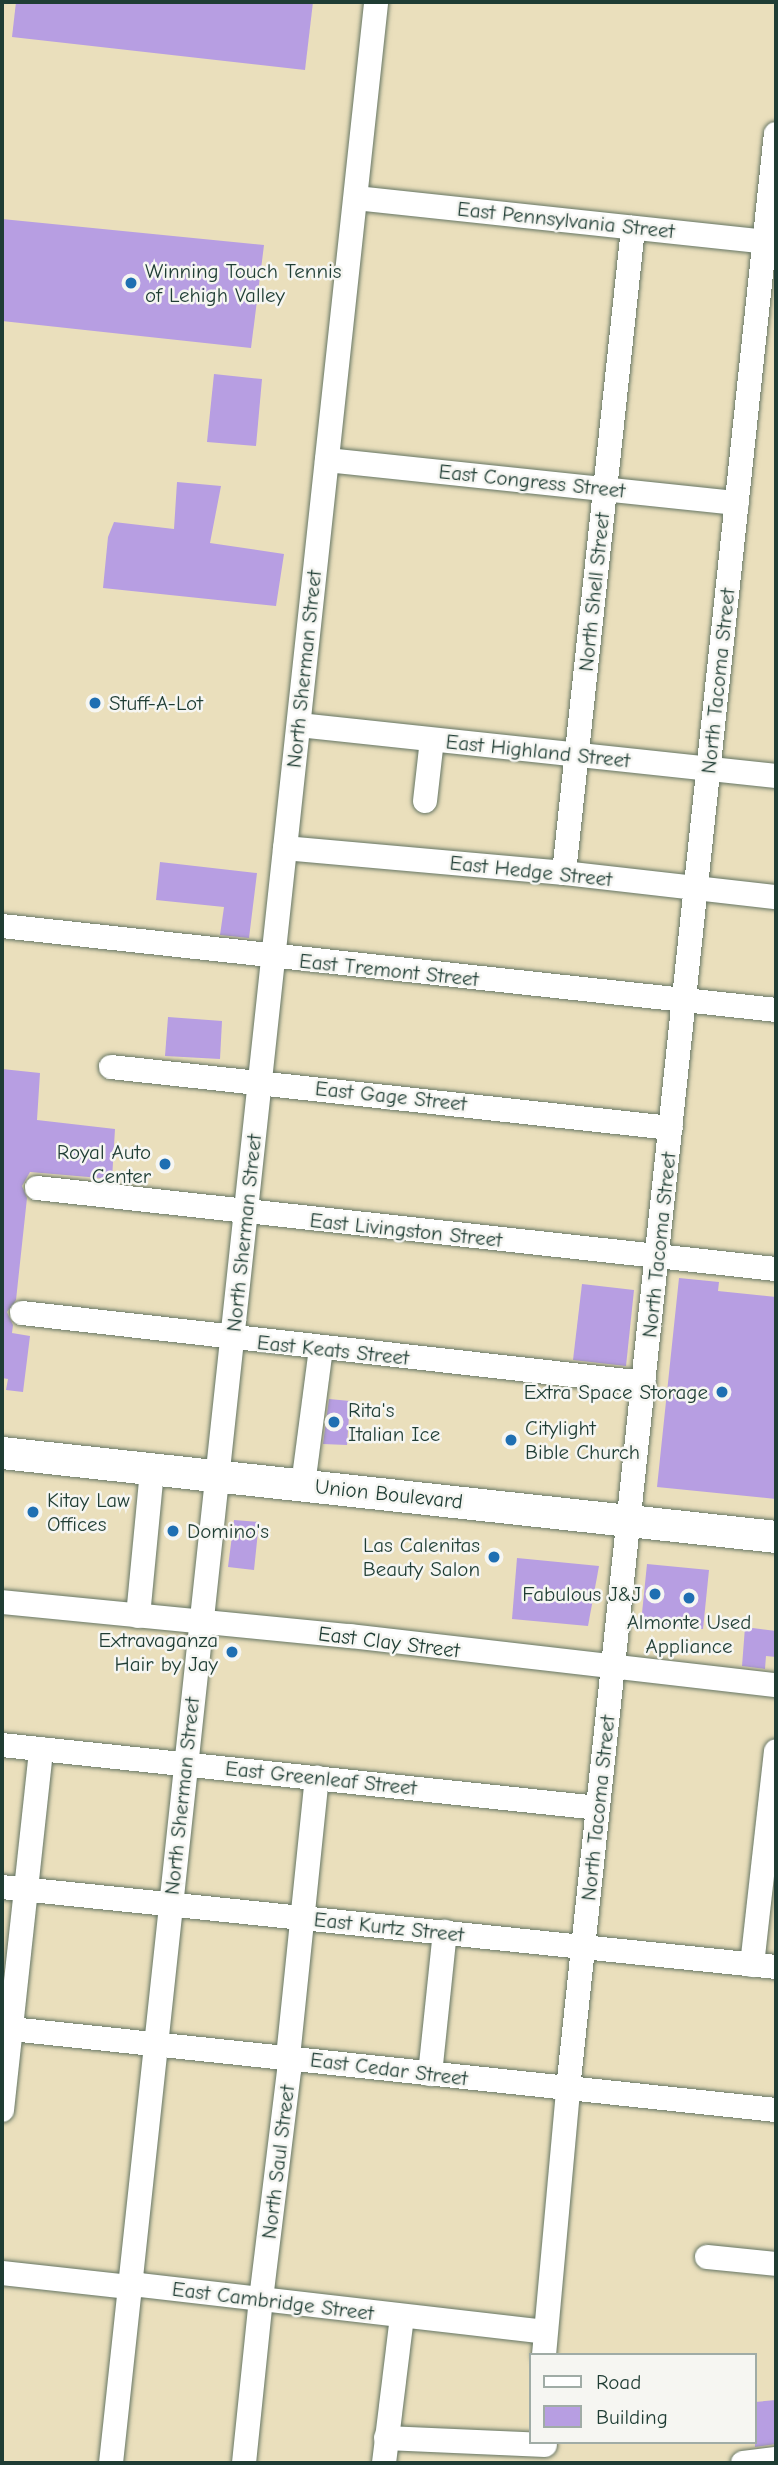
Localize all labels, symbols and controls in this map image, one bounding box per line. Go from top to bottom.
street label: East Pennsylvania Street [456,196,676,244]
place label: Winning Touch Tennis of Lehigh Valley [145,258,341,308]
marker: Winning Touch Tennis of Lehigh Valley [123,275,139,291]
street label: East Congress Street [437,459,627,503]
street label: North Shell Street [573,511,615,673]
street label: North Sherman Street [281,569,327,769]
street label: North Tacoma Street [696,587,740,775]
place label: Stuff-A-Lot [109,690,203,716]
marker: Stuff-A-Lot [87,695,103,711]
street label: East Highland Street [445,729,631,773]
street label: East Hedge Street [448,850,614,892]
street label: East Tremont Street [298,948,480,992]
street label: East Gage Street [314,1076,468,1116]
street label: North Sherman Street [221,1133,267,1333]
place label: Royal Auto Center [57,1139,151,1189]
street label: North Tacoma Street [637,1151,681,1339]
marker: Royal Auto Center [157,1156,173,1172]
street label: East Livingston Street [309,1207,503,1253]
street label: East Keats Street [256,1329,410,1371]
place label: Extra Space Storage [524,1379,708,1405]
marker: Extra Space Storage [714,1384,730,1400]
place label: Rita's Italian Ice [348,1397,440,1447]
marker: Rita's Italian Ice [326,1414,342,1430]
place label: Citylight Bible Church [525,1415,640,1465]
marker: Citylight Bible Church [503,1432,519,1448]
street label: Union Boulevard [314,1474,464,1514]
place label: Kitay Law Offices [47,1487,130,1537]
marker: Kitay Law Offices [25,1504,41,1520]
place label: Domino's [187,1518,269,1544]
marker: Domino's [165,1523,181,1539]
place label: Las Calenitas Beauty Salon [363,1532,480,1582]
marker: Las Calenitas Beauty Salon [486,1549,502,1565]
place label: Fabulous J&J [522,1581,641,1607]
marker: Fabulous J&J [647,1586,663,1602]
marker: Almonte Used Appliance [681,1590,697,1606]
place label: Almonte Used Appliance [627,1609,751,1659]
street label: East Clay Street [317,1621,461,1663]
place label: Extravaganza Hair by Jay [98,1627,218,1677]
marker: Extravaganza Hair by Jay [224,1644,240,1660]
street label: North Sherman Street [159,1696,205,1896]
street label: North Tacoma Street [576,1714,620,1902]
street label: East Greenleaf Street [224,1755,418,1801]
street label: East Kurtz Street [313,1907,465,1947]
street label: East Cedar Street [309,2047,469,2091]
street label: North Saul Street [256,2084,300,2240]
street label: East Cambridge Street [171,2276,375,2326]
legend [530,2353,757,2444]
text: Road [596,2370,641,2394]
text: Building [596,2405,668,2429]

